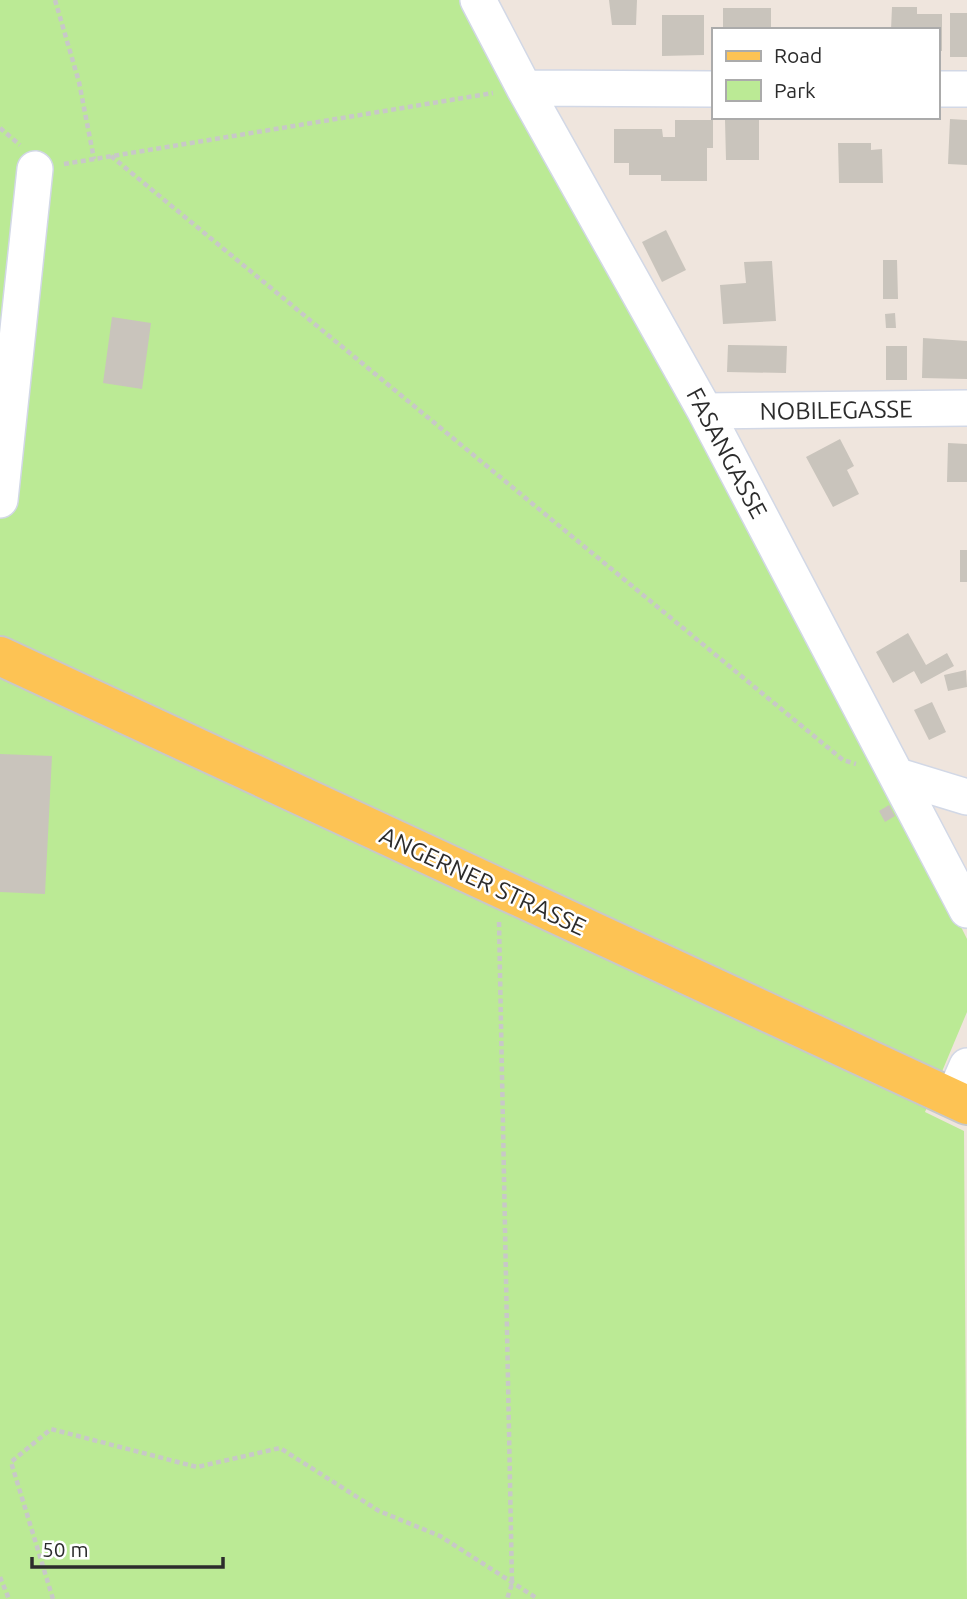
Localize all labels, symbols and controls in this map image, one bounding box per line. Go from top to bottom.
legend [712,28,939,119]
text: Road [774,43,822,67]
text: Park [774,78,816,102]
street label: FASANGASSE [681,383,773,523]
street label: NOBILEGASSE [759,395,913,425]
street label: ANGERNER STRASSE [376,821,590,941]
scale bar [32,1526,222,1570]
text: 50 m [42,1537,89,1561]

